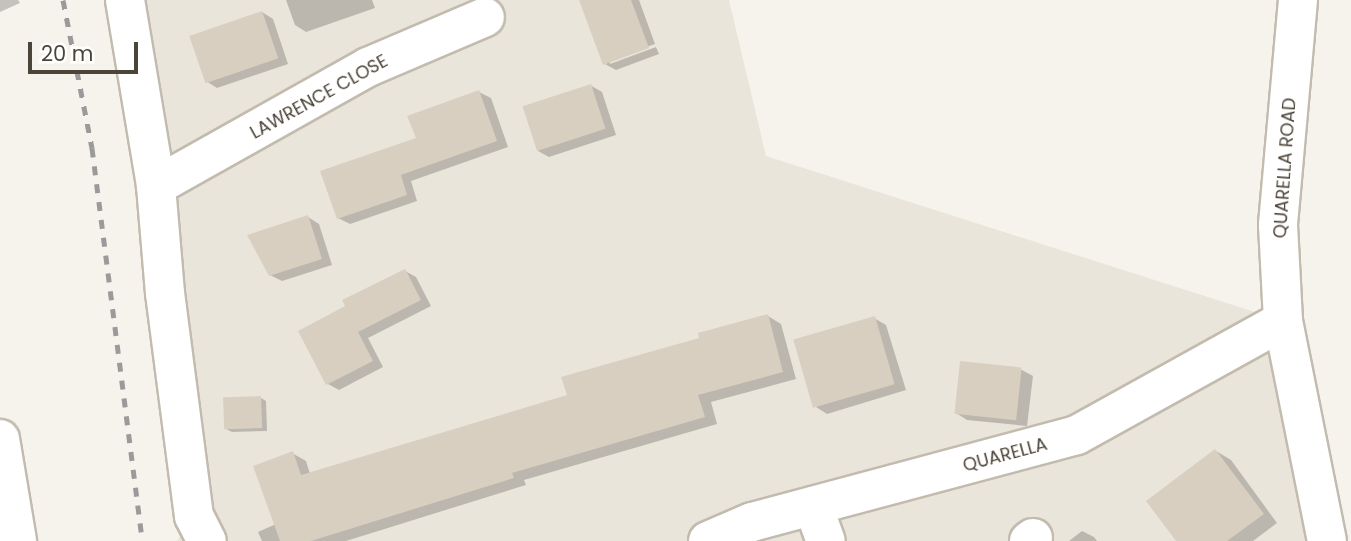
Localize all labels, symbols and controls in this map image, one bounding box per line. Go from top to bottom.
scale bar [32,28,142,72]
text: 20 m [41,39,94,68]
street label: LAWRENCE CLOSE [246,50,392,144]
street label: QUARELLA ROAD [1269,97,1301,239]
street label: QUARELLA [961,433,1049,477]

